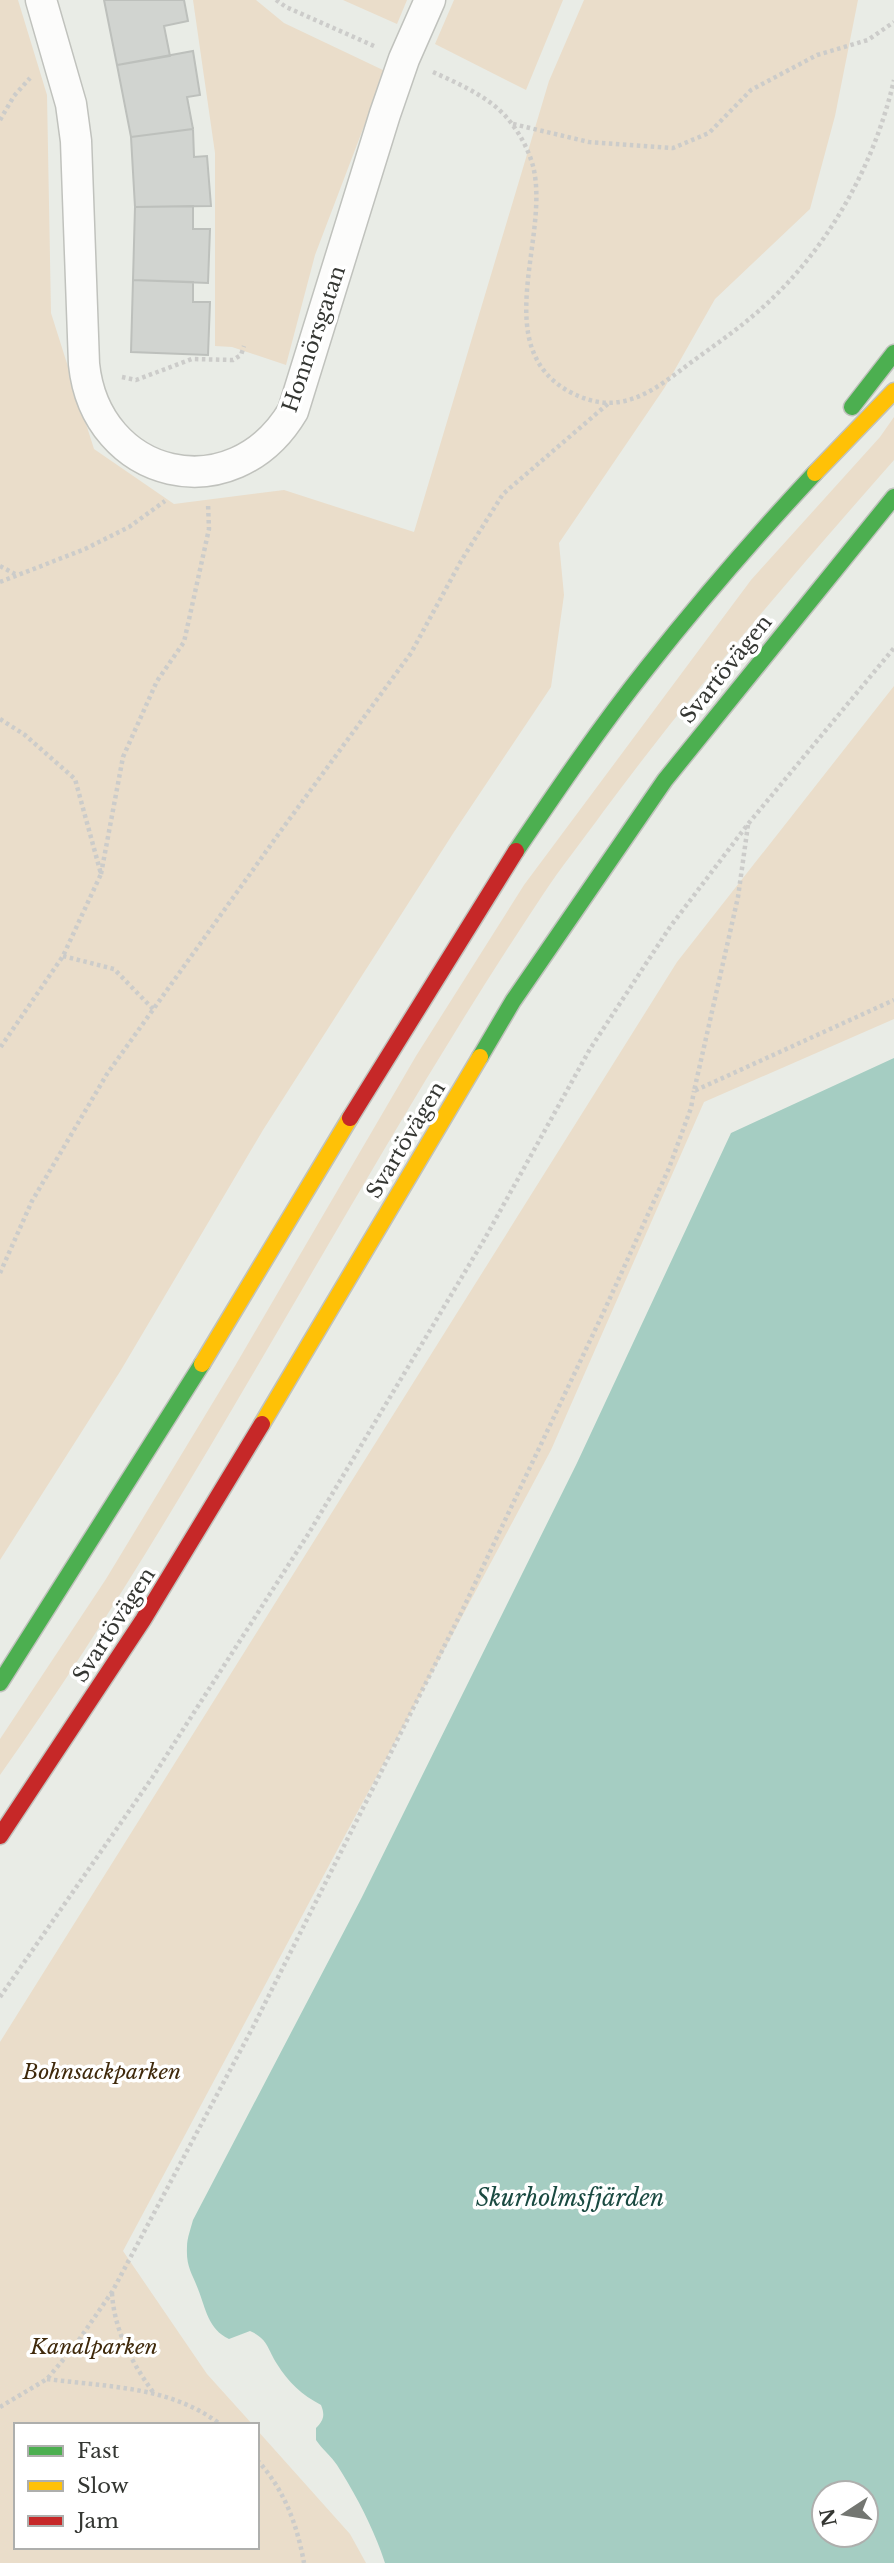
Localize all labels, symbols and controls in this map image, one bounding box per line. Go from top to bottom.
street label: Honnörsgatan [277,262,351,416]
street label: Svartövägen [674,610,778,728]
street label: Svartövägen [361,1077,451,1203]
street label: Svartövägen [67,1563,161,1687]
park label: Bohnsackparken [22,2059,181,2085]
water label: Skurholmsfjärden [476,2184,664,2212]
park label: Kanalparken [29,2334,158,2360]
legend [14,2423,259,2549]
text: Fast [77,2438,119,2464]
text: Slow [77,2473,129,2499]
north arrow [810,2479,880,2549]
text: N [816,2506,842,2529]
text: Jam [74,2508,119,2534]

